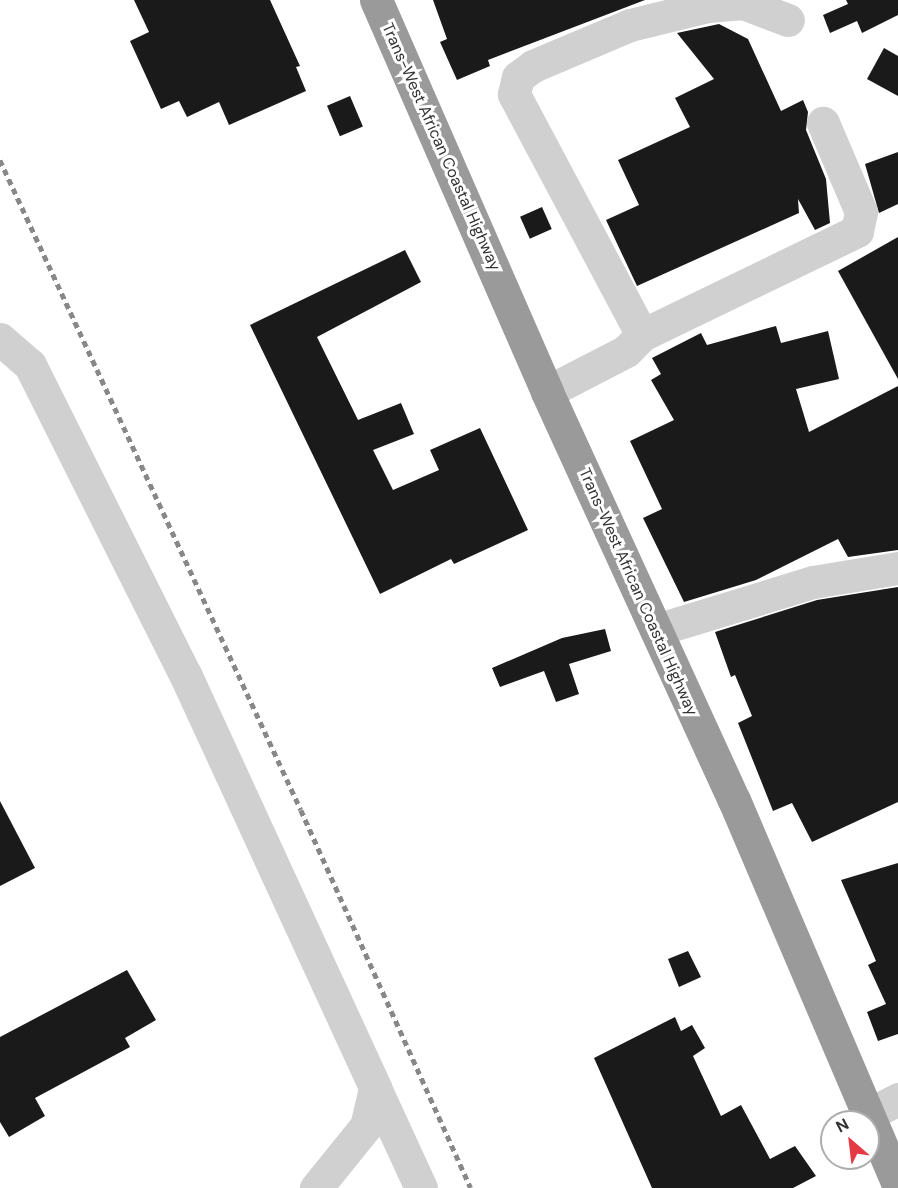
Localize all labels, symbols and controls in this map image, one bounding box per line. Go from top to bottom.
street label: Trans-West African Coastal Highway [378,20,504,274]
street label: Trans-West African Coastal Highway [575,465,701,719]
north arrow [820,1110,880,1170]
text: N [832,1113,852,1137]

